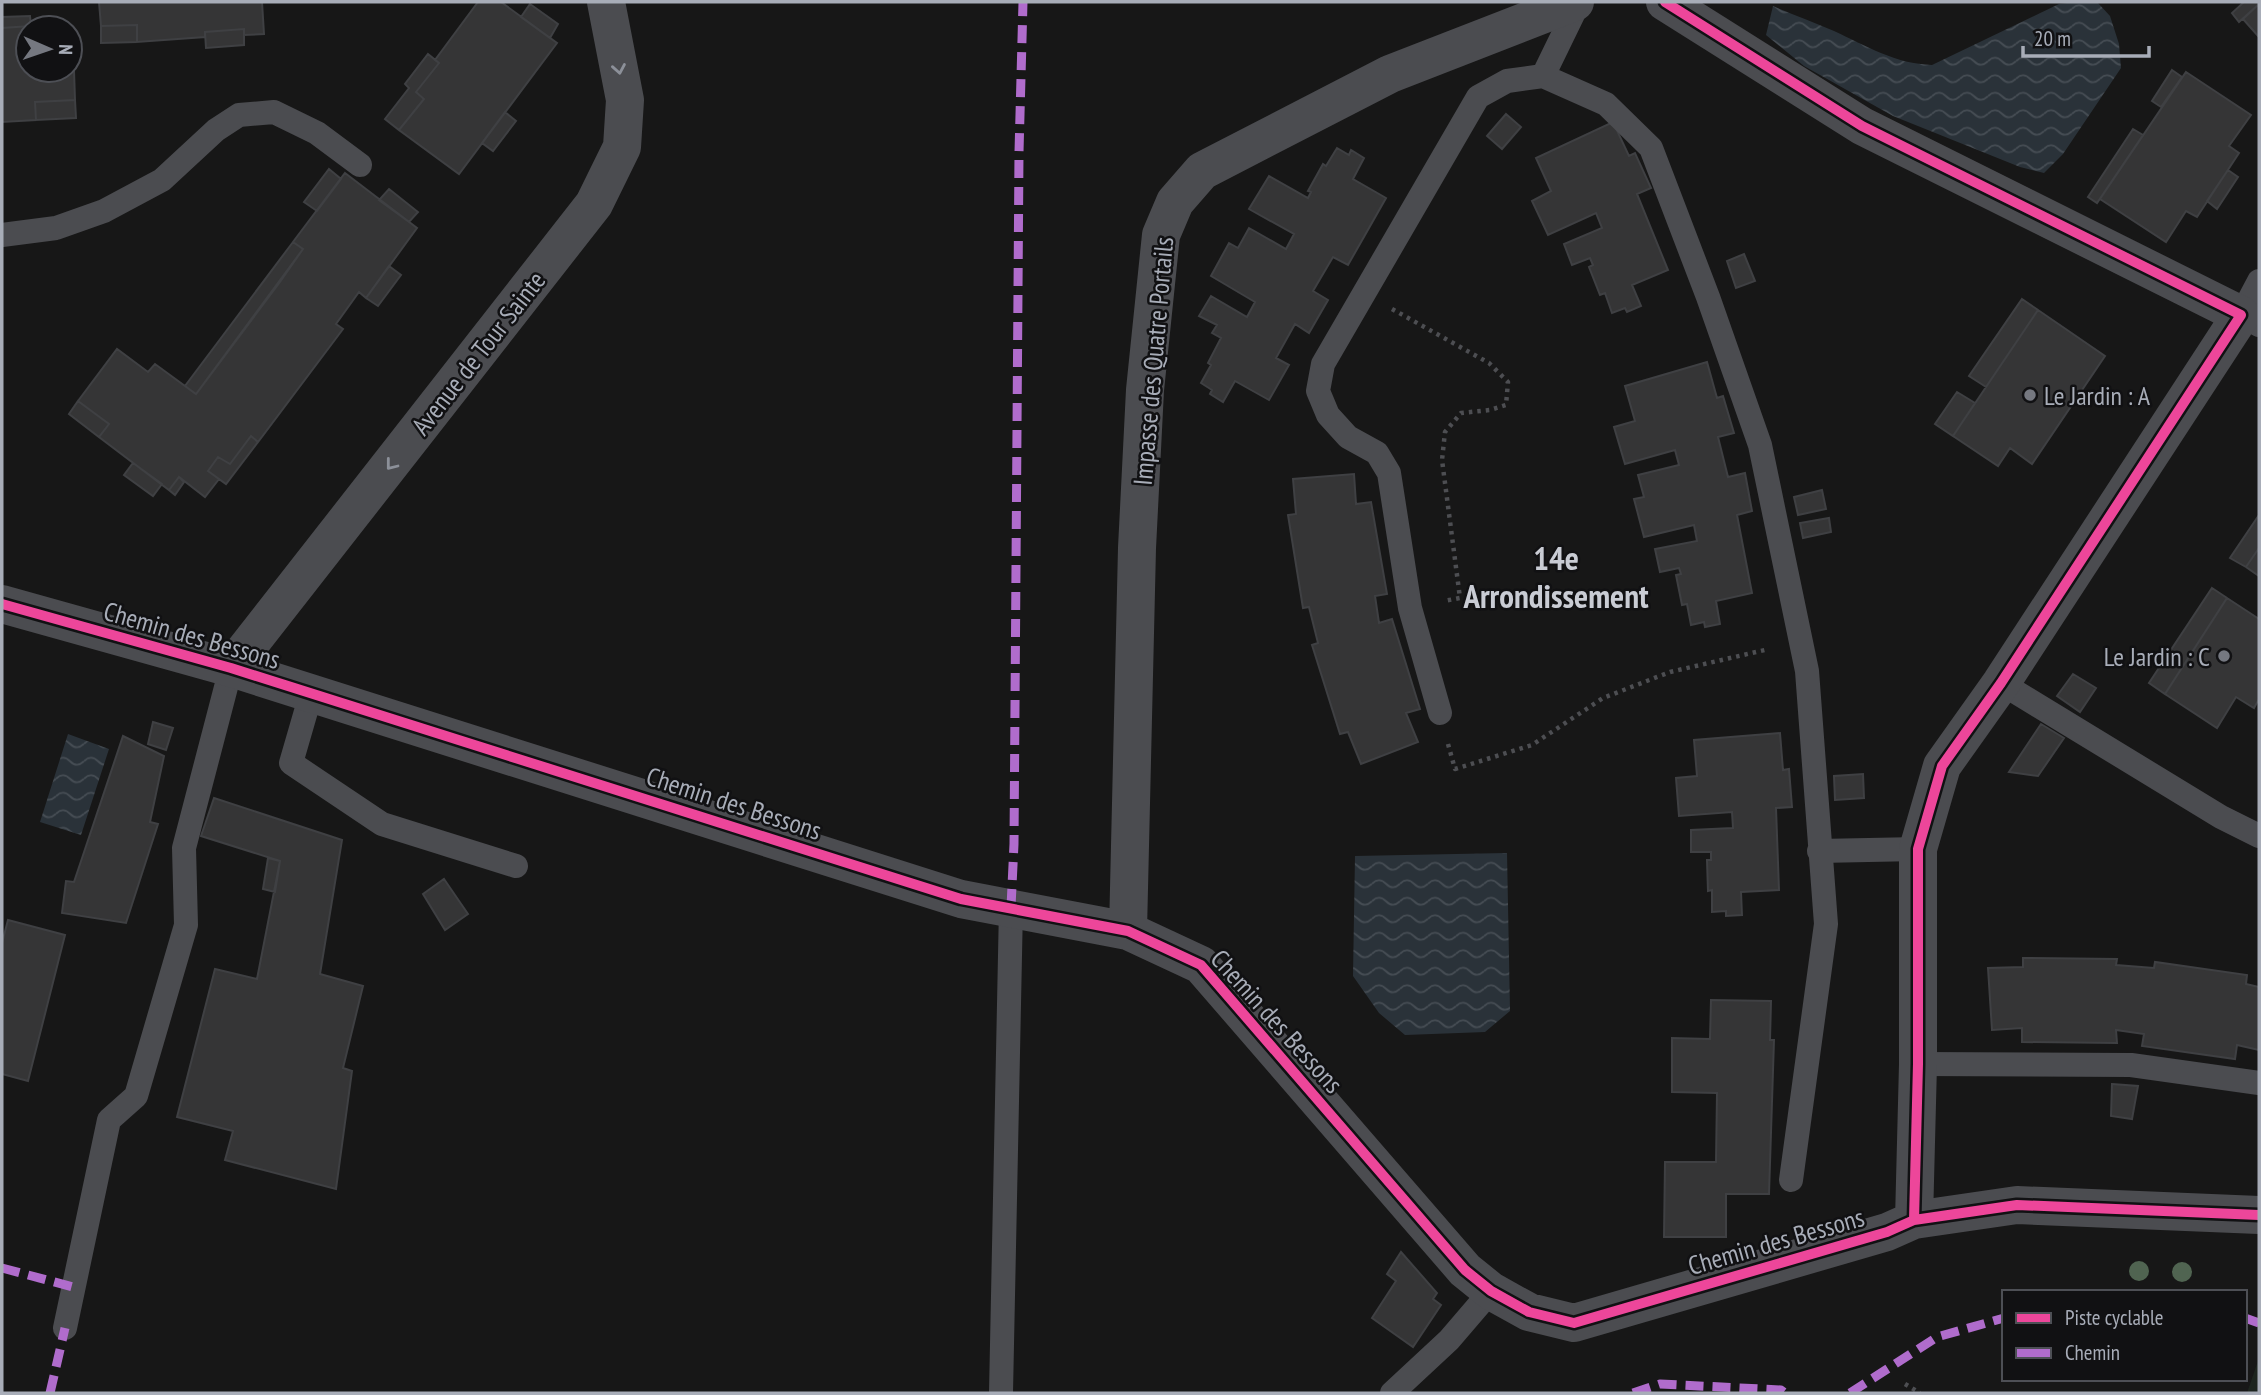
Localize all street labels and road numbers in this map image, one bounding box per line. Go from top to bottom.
street label: Impasse des Quatre Portails [1126,235,1180,487]
street label: Avenue de Tour Sainte [404,265,552,441]
street label: Chemin des Bessons [100,594,284,676]
street label: Chemin des Bessons [642,759,826,847]
street label: Chemin des Bessons [1204,942,1350,1100]
street label: Chemin des Bessons [1684,1200,1868,1282]

